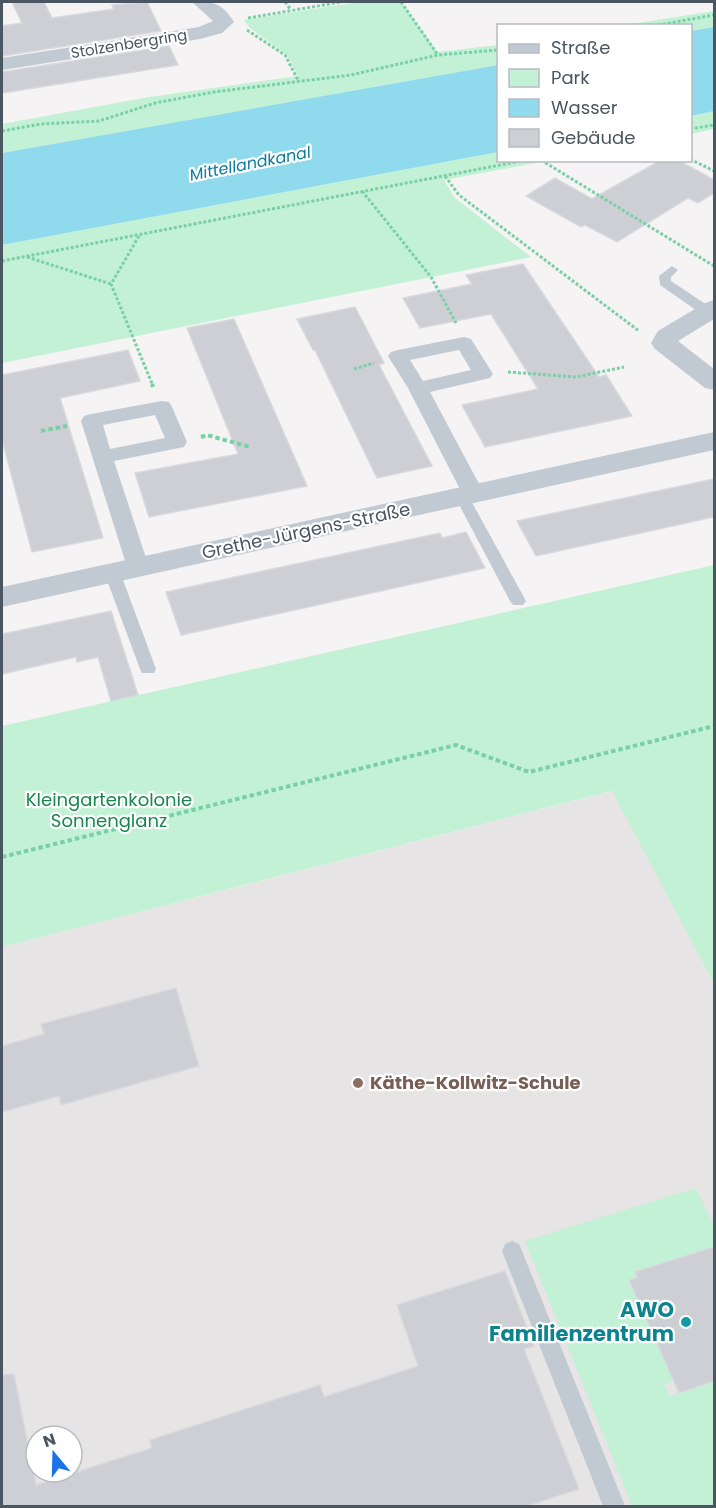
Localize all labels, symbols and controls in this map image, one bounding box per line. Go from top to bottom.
street label: Stolzenbergring [69,24,189,63]
legend [497,24,692,162]
text: Straße [551,35,610,60]
text: Park [551,65,590,90]
text: Wasser [551,95,618,120]
text: Gebäude [551,125,635,150]
water label: Mittellandkanal [187,140,313,187]
street label: Grethe-Jürgens-Straße [199,496,412,565]
park label: Kleingartenkolonie Sonnenglanz [26,787,192,833]
place label: Käthe-Kollwitz-Schule [370,1070,581,1095]
marker: Käthe-Kollwitz-Schule [351,1076,365,1090]
place label: AWO Familienzentrum [489,1295,674,1348]
marker: AWO Familienzentrum [679,1315,693,1329]
north arrow [24,1424,84,1484]
text: N [40,1427,59,1453]

